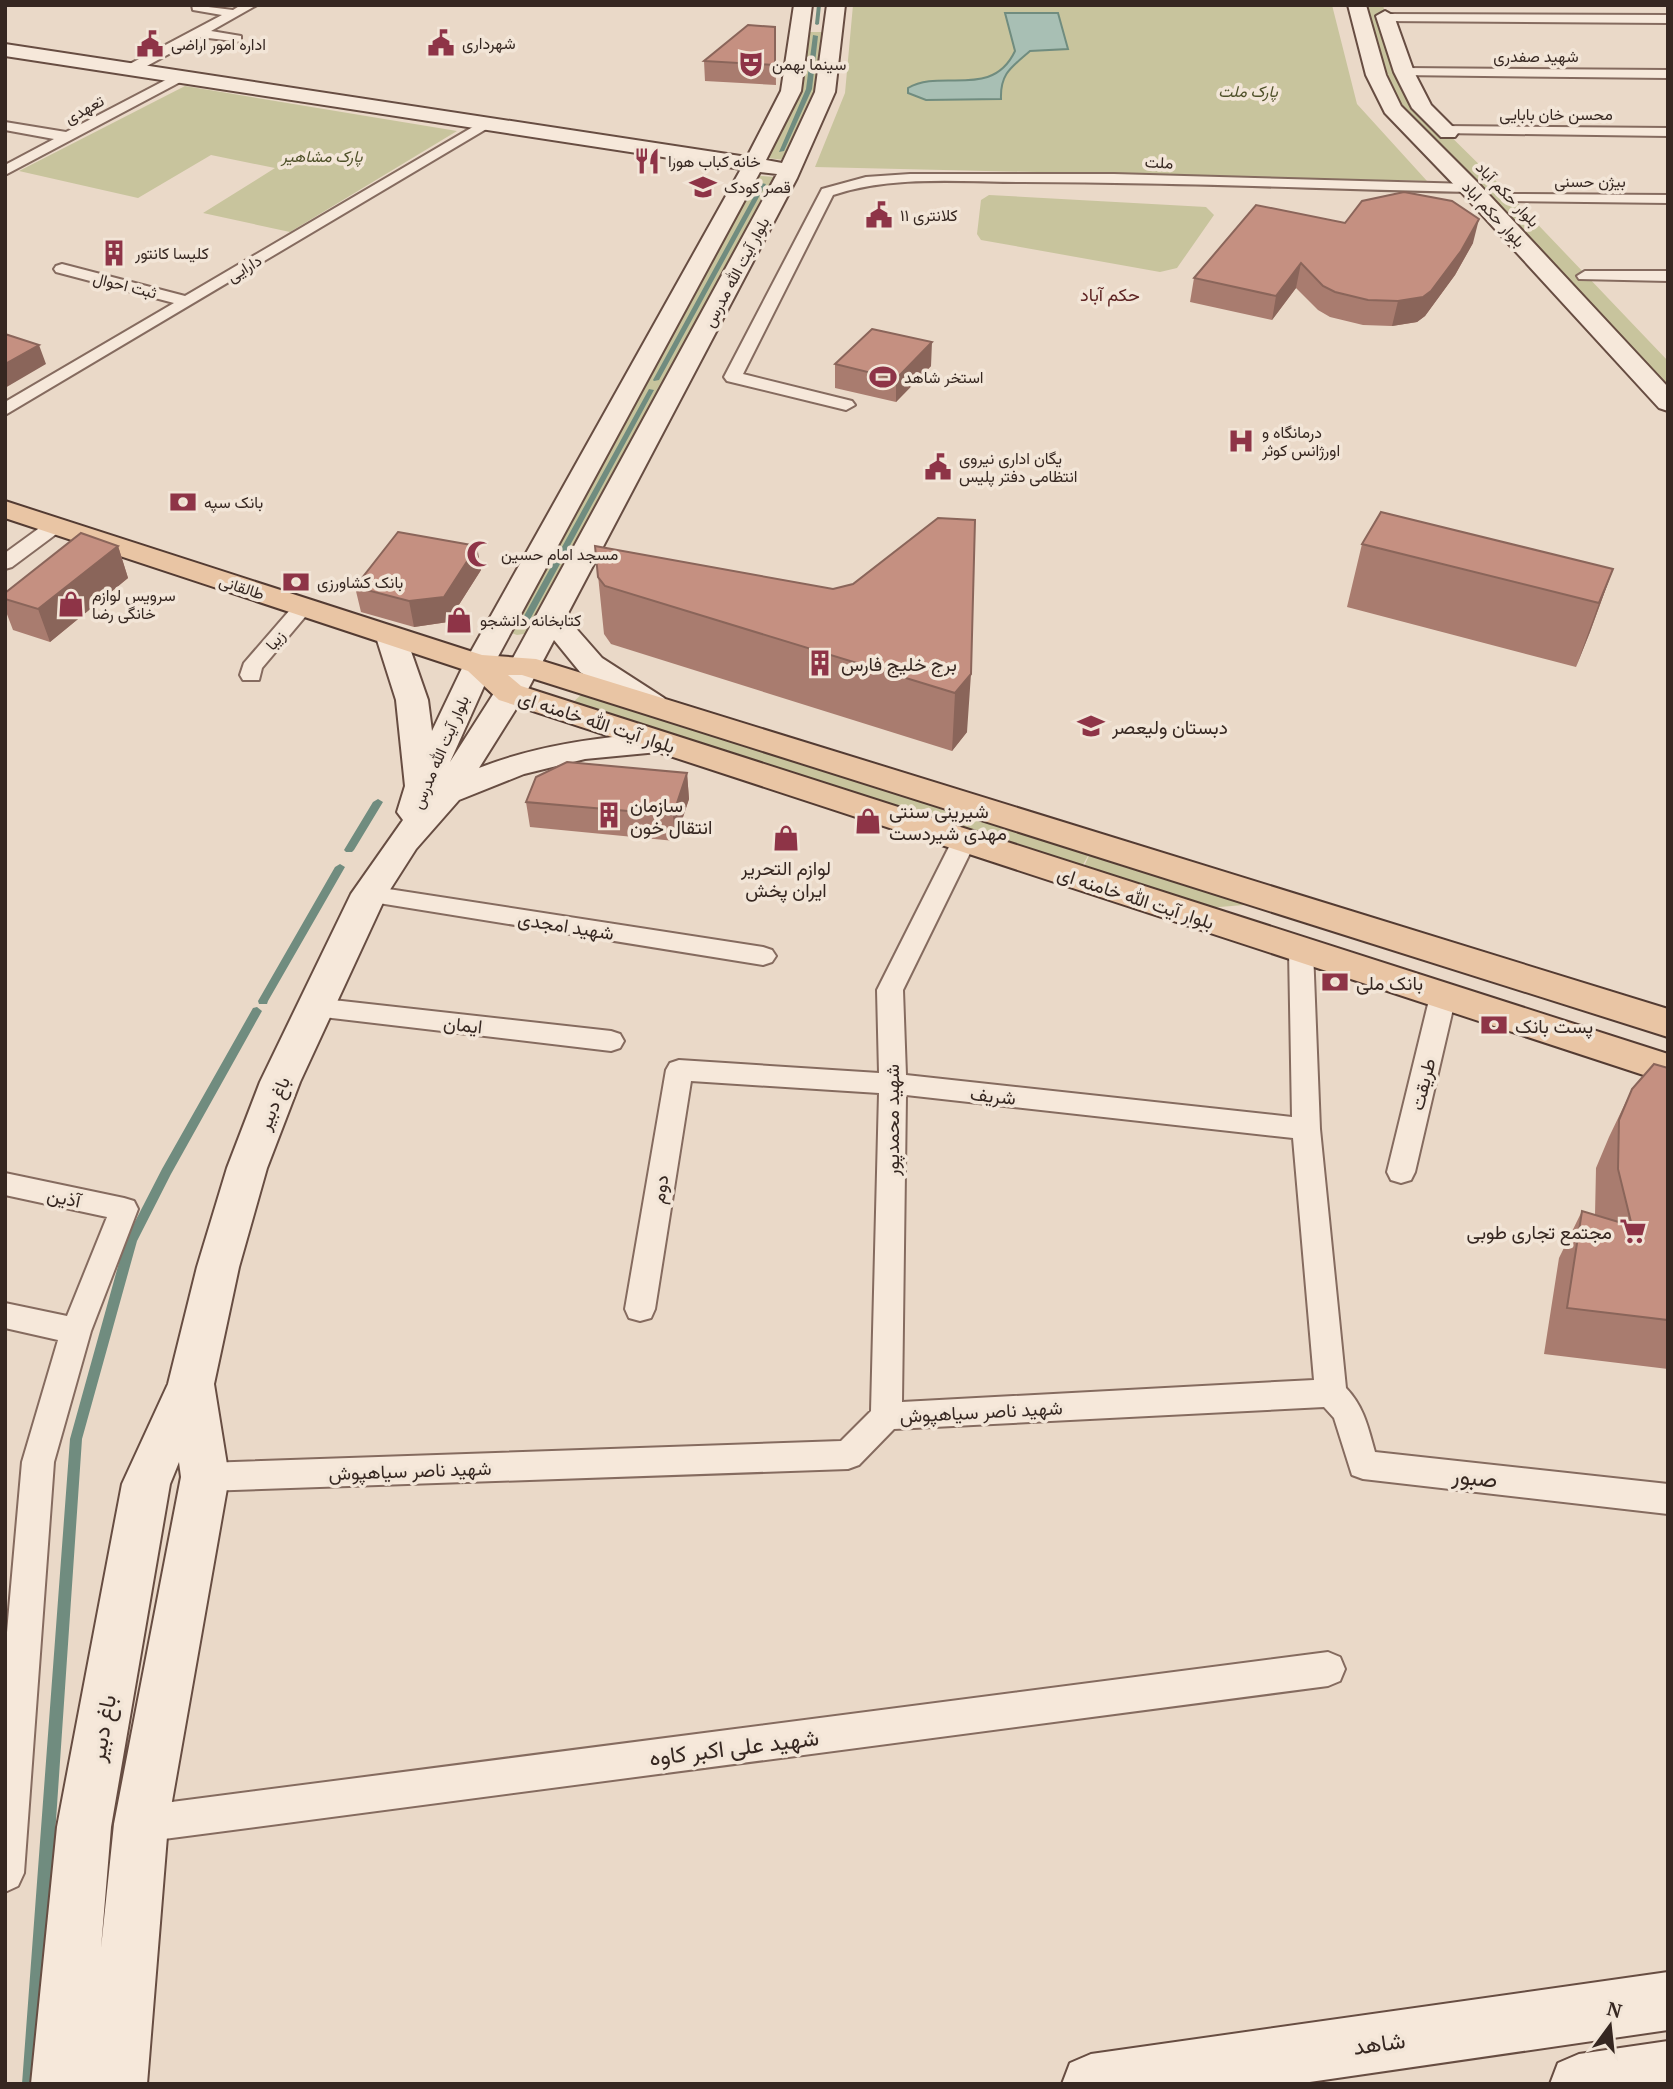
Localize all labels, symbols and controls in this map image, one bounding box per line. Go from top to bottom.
public building icon: شهرداری [426,28,456,58]
public building icon: اداره امور اراضی [135,29,165,59]
place label: شهرداری [462,32,516,54]
place label: اداره امور اراضی [171,33,266,55]
street label: شهید صفدری [1493,45,1579,67]
theatre icon: سینما بهمن [736,49,766,79]
place label: سینما بهمن [772,53,846,75]
park label: پارک ملت [1218,80,1279,103]
street label: تعهدی [60,89,108,129]
street label: محسن خان بابایی [1499,103,1613,125]
park label: پارک مشاهیر [281,145,363,168]
restaurant icon: خانه کباب هورا [632,146,662,176]
place label: خانه کباب هورا [668,150,761,172]
street label: ملت [1144,150,1174,174]
street label: بلوار حکم آباد [1471,156,1545,232]
street label: بیژن حسنی [1554,170,1626,192]
school or university icon: قصر کودک [688,172,718,202]
place label: قصر کودک [724,176,791,198]
street label: بلوار حکم اباد [1458,176,1530,252]
public building icon: کلانتری ۱۱ [864,200,894,230]
place label: کلانتری ۱۱ [900,204,958,226]
street label: بلوار آیت الله مدرس [698,213,774,331]
building icon: کلیسا کانتور [99,238,129,268]
place label: کلیسا کانتور [134,242,209,264]
street label: دارایی [222,249,266,287]
street label: ثبت احوال [91,267,159,304]
district label: حکم آباد [1080,282,1140,307]
sports icon: استخر شاهد [868,362,898,392]
place label: استخر شاهد [904,366,983,388]
place label: درمانگاه و اورژانس کوثر [1261,421,1340,461]
hospital icon: درمانگاه و اورژانس کوثر [1226,426,1256,456]
place label: یگان اداری نیروی انتظامی دفتر پلیس [959,447,1078,488]
public building icon: یگان اداری نیروی انتظامی دفتر پلیس [923,452,953,482]
bank icon: بانک سپه [168,487,198,517]
place label: بانک سپه [204,491,263,514]
mosque icon: مسجد امام حسین [465,539,495,569]
place label: مسجد امام حسین [501,543,618,565]
bank icon: بانک کشاورزی [281,567,311,597]
street label: طالقانی [217,569,267,605]
place label: بانک کشاورزی [317,571,403,593]
place label: سرویس لوازم خانگی رضا [92,584,176,624]
shop icon: سرویس لوازم خانگی رضا [56,589,86,619]
shop icon: کتابخانه دانشجو [444,605,474,635]
place label: کتابخانه دانشجو [480,609,581,631]
street label: زیبا [260,625,290,655]
building icon: برج خلیج فارس [805,648,835,678]
place label: برج خلیج فارس [841,651,957,678]
street label: بلوار آیت الله خامنه ای [515,684,679,758]
street label: بلوار آیت الله مدرس [406,692,474,812]
school or university icon: دبستان ولیعصر [1076,711,1106,741]
place label: دبستان ولیعصر [1111,714,1228,739]
place label: سازمان انتقال خون [630,792,712,839]
place label: شیرینی سنتی مهدی شیردست [889,798,1007,845]
building icon: سازمان انتقال خون [594,800,624,830]
shop icon: شیرینی سنتی مهدی شیردست [853,806,883,836]
shop icon: لوازم التحریر ایران پخش [771,823,801,853]
place label: لوازم التحریر ایران پخش [740,855,831,904]
street label: بلوار آیت الله خامنه ای [1054,860,1218,934]
street label: شهید امجدی [516,905,616,945]
bank icon: بانک ملی [1320,967,1350,997]
place label: بانک ملی [1356,970,1423,995]
street label: ایمان [442,1010,484,1038]
bank icon: پست بانک [1479,1010,1509,1040]
place label: پست بانک [1515,1013,1593,1040]
street label: طریقت [1403,1055,1441,1113]
street label: شهید محمدپور [879,1064,906,1177]
street label: باغ دبیر [251,1073,296,1135]
street label: شریف [969,1080,1017,1110]
street label: دوم [644,1173,675,1205]
street label: آذین [45,1181,85,1213]
supermarket icon: مجتمع تجاری طوبی [1618,1216,1648,1246]
place label: مجتمع تجاری طوبی [1466,1219,1612,1246]
street label: شهید ناصر سیاهپوش [899,1394,1063,1430]
street label: شهید ناصر سیاهپوش [328,1455,492,1487]
street label: صبور [1450,1459,1499,1495]
street label: باغ دبیر [81,1692,124,1765]
street label: شهید علی اکبر کاوه [647,1721,821,1773]
north arrow [1575,1991,1645,2061]
text: N [1604,1995,1625,2023]
street label: شاهد [1351,2024,1407,2062]

